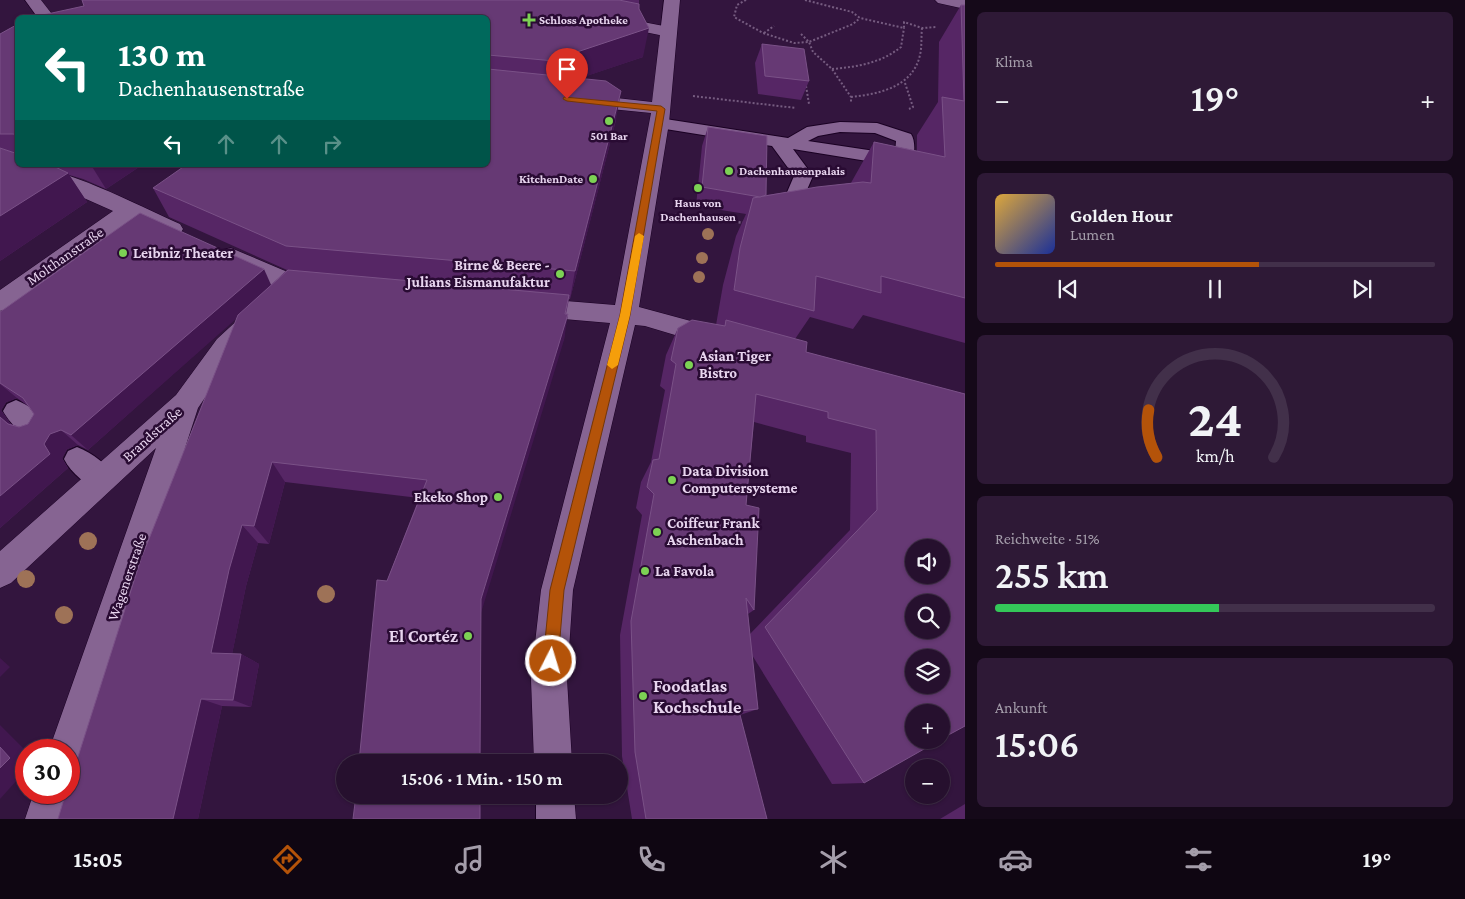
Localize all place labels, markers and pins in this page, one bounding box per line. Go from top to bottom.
place label: Schloss Apotheke [539,13,628,27]
marker: Schloss Apotheke [523,14,535,26]
pin [546,48,588,99]
marker: 501 Bar [603,115,615,127]
place label: 501 Bar [590,129,628,143]
place label: Dachenhausenpalais [739,164,845,178]
marker: Dachenhausenpalais [723,165,735,177]
place label: KitchenDate [519,172,583,186]
marker: KitchenDate [587,173,599,185]
marker: Haus von Dachenhausen [692,182,704,194]
place label: Haus von Dachenhausen [660,196,736,224]
place label: Leibniz Theater [133,245,233,261]
marker: Leibniz Theater [117,247,129,259]
place label: Birne & Beere - Julians Eismanufaktur [405,257,550,290]
marker: Birne & Beere - Julians Eismanufaktur [554,268,566,280]
place label: Asian Tiger Bistro [698,348,771,381]
marker: Asian Tiger Bistro [683,359,695,371]
place label: Data Division Computersysteme [682,463,798,496]
marker: Data Division Computersysteme [666,474,678,486]
place label: Ekeko Shop [414,489,488,505]
marker: Ekeko Shop [492,491,504,503]
place label: Coiffeur Frank Aschenbach [666,515,760,548]
marker: Coiffeur Frank Aschenbach [651,526,663,538]
place label: La Favola [655,563,715,579]
marker: La Favola [639,565,651,577]
place label: El Cortéz [389,626,458,646]
marker: El Cortéz [462,630,474,642]
place label: Foodatlas Kochschule [653,676,741,717]
marker: Foodatlas Kochschule [637,690,649,702]

